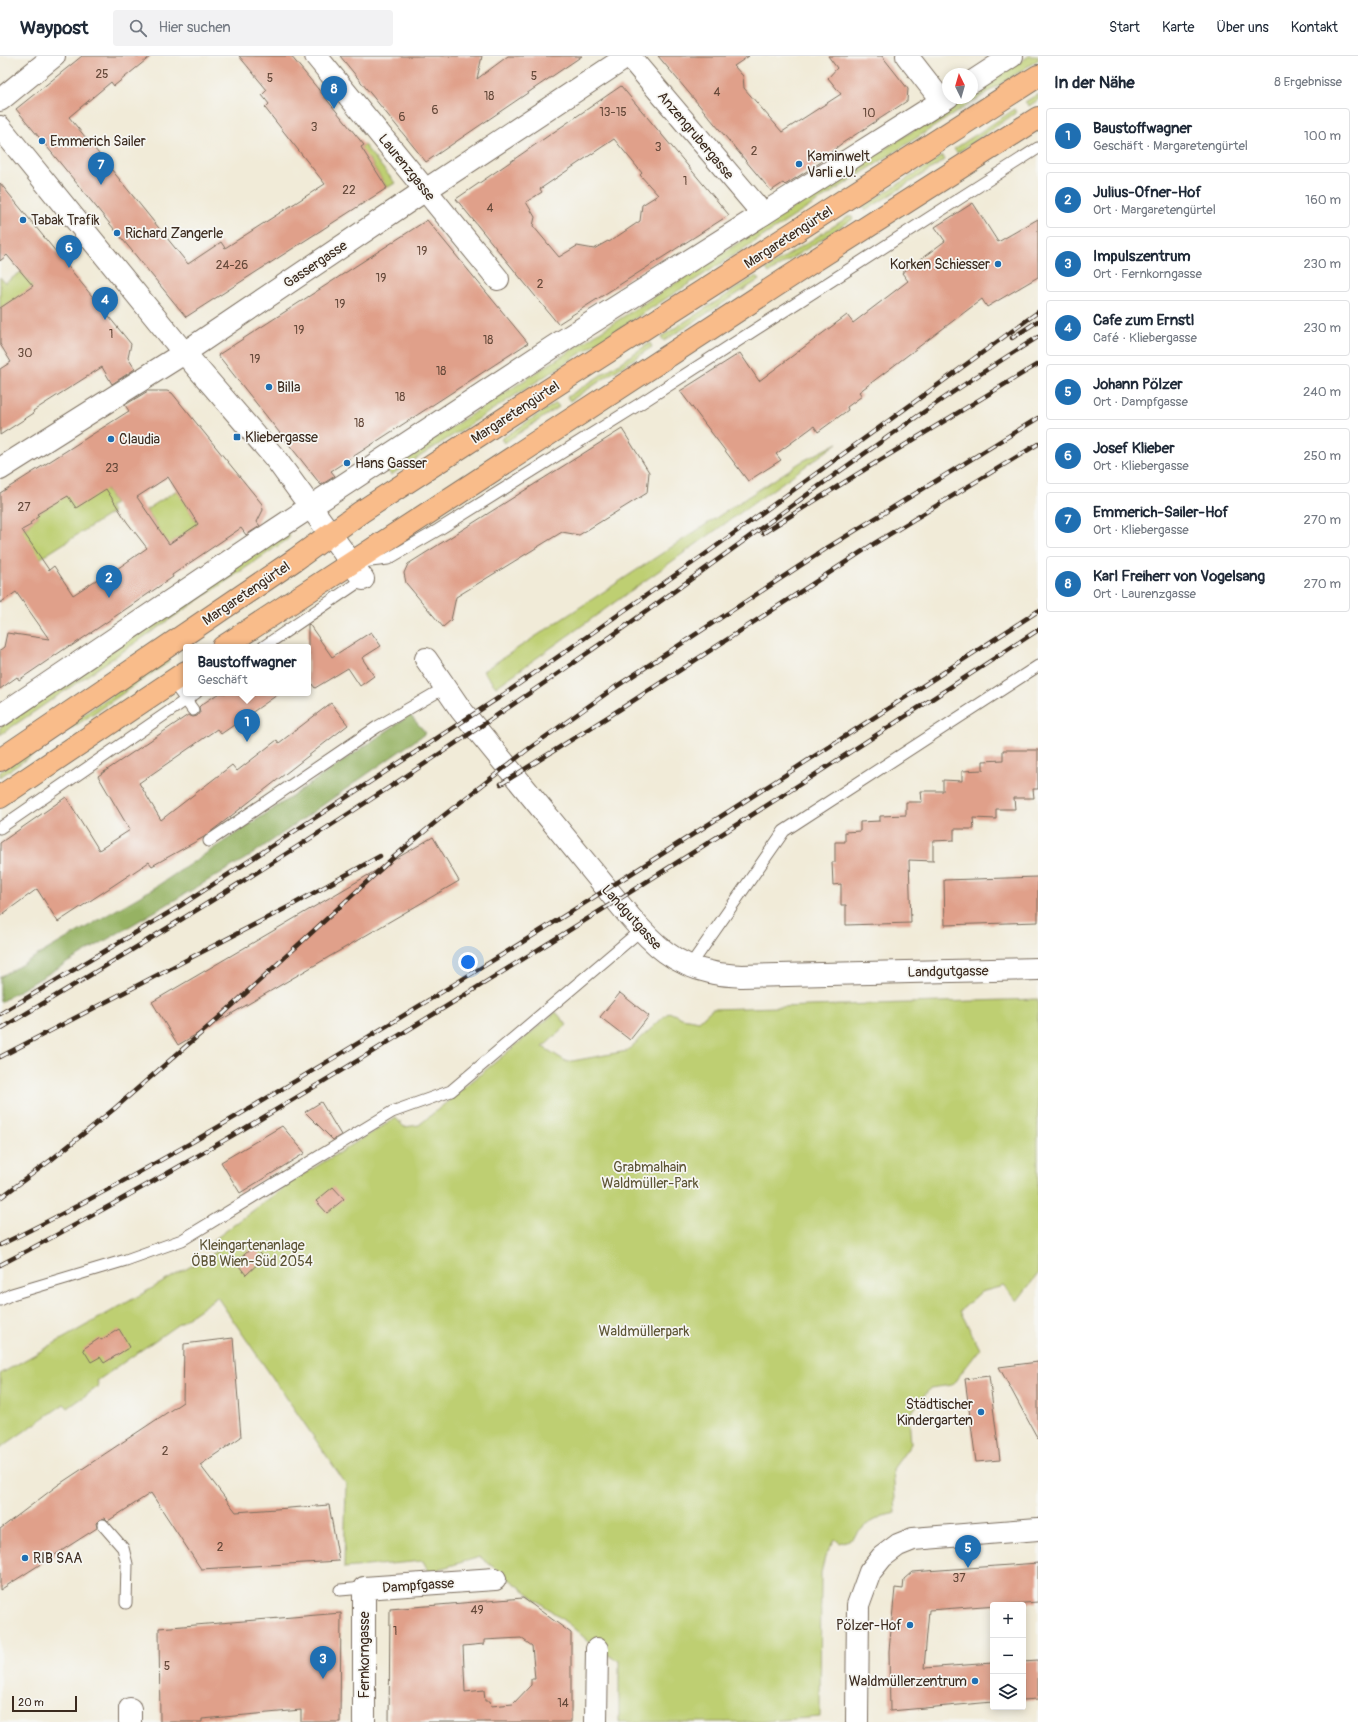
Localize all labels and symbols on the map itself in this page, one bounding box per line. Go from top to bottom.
house number: 25 [95,67,109,82]
north arrow [942,68,978,104]
house number: 5 [531,69,537,84]
house number: 5 [267,71,273,86]
pin: 8 [321,76,347,109]
house number: 4 [714,85,721,100]
street label: Anzengrubergasse [654,88,737,183]
house number: 18 [484,89,494,104]
house number: 6 [432,103,439,118]
house number: 13-15 [599,105,627,120]
house number: 10 [863,106,875,121]
house number: 6 [399,110,406,125]
house number: 3 [311,120,318,135]
street label: Laurenzgasse [375,131,439,204]
place label: Emmerich Sailer [50,133,146,150]
marker: Emmerich Sailer [37,136,47,146]
house number: 3 [655,140,662,155]
house number: 2 [751,144,758,159]
place label: Kaminwelt Varli e.U. [807,148,870,181]
pin: 7 [88,152,114,185]
marker: Kaminwelt Varli e.U. [794,159,804,169]
house number: 1 [683,174,687,189]
house number: 22 [342,183,356,198]
house number: 4 [487,201,494,216]
street label: Margaretengürtel [741,202,836,272]
place label: Tabak Trafik [31,212,100,229]
marker: Tabak Trafik [18,215,28,225]
place label: Richard Zangerle [125,225,223,242]
marker: Richard Zangerle [112,228,122,238]
pin: 6 [56,235,82,268]
street label: Gassergasse [280,237,350,292]
house number: 19 [417,244,427,259]
place label: Korken Schiesser [890,256,990,273]
house number: 24-26 [216,258,248,273]
marker: Korken Schiesser [993,259,1003,269]
house number: 19 [376,271,386,286]
house number: 2 [537,277,544,292]
pin: 4 [92,287,118,320]
house number: 19 [335,297,345,312]
house number: 19 [294,323,304,338]
house number: 1 [109,327,113,342]
house number: 18 [483,333,493,348]
house number: 30 [18,346,32,361]
house number: 19 [250,352,260,367]
house number: 18 [436,364,446,379]
street label: Margaretengürtel [468,377,563,447]
place label: Billa [277,379,301,396]
marker: Billa [264,382,274,392]
house number: 18 [395,390,405,405]
house number: 18 [354,416,364,431]
place label: Kliebergasse [245,429,318,446]
place label: Claudia [119,431,160,448]
marker: Kliebergasse [232,432,242,442]
marker: Claudia [106,434,116,444]
place label: Hans Gasser [355,455,427,472]
marker: Hans Gasser [342,458,352,468]
house number: 23 [105,461,119,476]
house number: 27 [17,500,31,515]
street label: Margaretengürtel [199,558,293,629]
pin: 2 [96,565,122,598]
pin: 1 [234,709,260,742]
street label: Landgutgasse [598,881,665,953]
your location [458,952,478,972]
street label: Landgutgasse [907,962,989,981]
park label: Grabmalhain Waldmüller-Park [601,1159,699,1192]
park label: Kleingartenanlage ÖBB Wien-Süd 2054 [191,1237,313,1270]
park label: Waldmüllerpark [599,1323,690,1340]
place label: Städtischer Kindergarten [897,1396,973,1429]
marker: Städtischer Kindergarten [976,1407,986,1417]
house number: 2 [162,1444,169,1459]
pin: 5 [955,1535,981,1568]
house number: 2 [217,1540,224,1555]
place label: RIB SAA [33,1550,82,1567]
marker: RIB SAA [20,1553,30,1563]
house number: 37 [952,1571,966,1586]
street label: Dampfgasse [382,1575,455,1596]
house number: 49 [470,1603,484,1618]
street label: Fernkorngasse [356,1611,373,1699]
place label: Pölzer-Hof [836,1617,902,1634]
marker: Pölzer-Hof [905,1620,915,1630]
house number: 1 [393,1624,397,1639]
pin: 3 [310,1646,336,1679]
house number: 5 [164,1659,170,1674]
place label: Waldmüllerzentrum [849,1673,967,1690]
marker: Waldmüllerzentrum [970,1676,980,1686]
scale bar [12,1694,77,1713]
house number: 14 [557,1696,569,1711]

